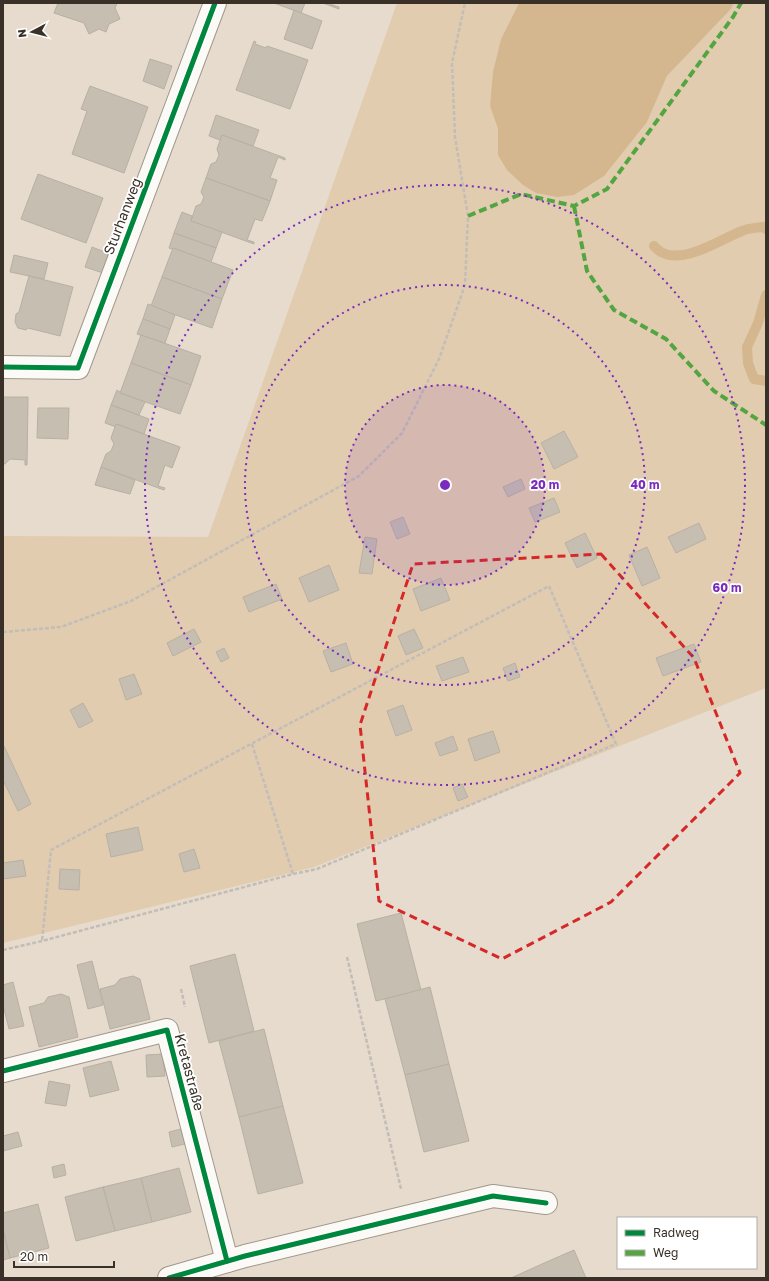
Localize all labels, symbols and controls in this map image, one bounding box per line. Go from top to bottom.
north arrow [12,12,52,52]
text: N [15,28,29,38]
street label: Sturhanweg [100,175,144,257]
text: 20 m [531,477,559,492]
text: 40 m [631,477,659,492]
centre of rings [438,478,452,492]
text: 60 m [713,580,741,595]
street label: Kretastraße [172,1032,208,1112]
legend [617,1217,757,1269]
text: Radweg [653,1225,699,1240]
scale bar [14,1243,114,1269]
text: Weg [653,1245,678,1260]
text: 20 m [20,1249,48,1264]

